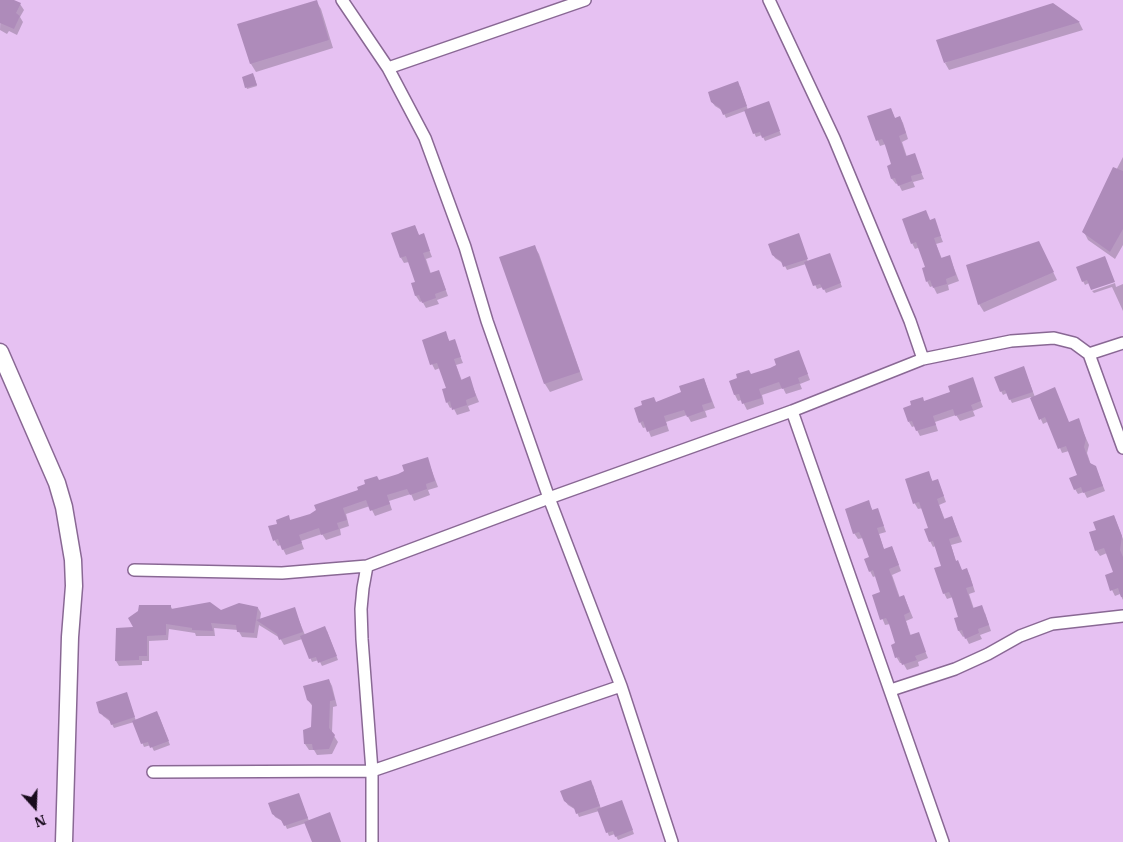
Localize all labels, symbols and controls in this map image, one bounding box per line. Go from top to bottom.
north arrow [10,782,60,832]
text: N [32,811,48,831]

